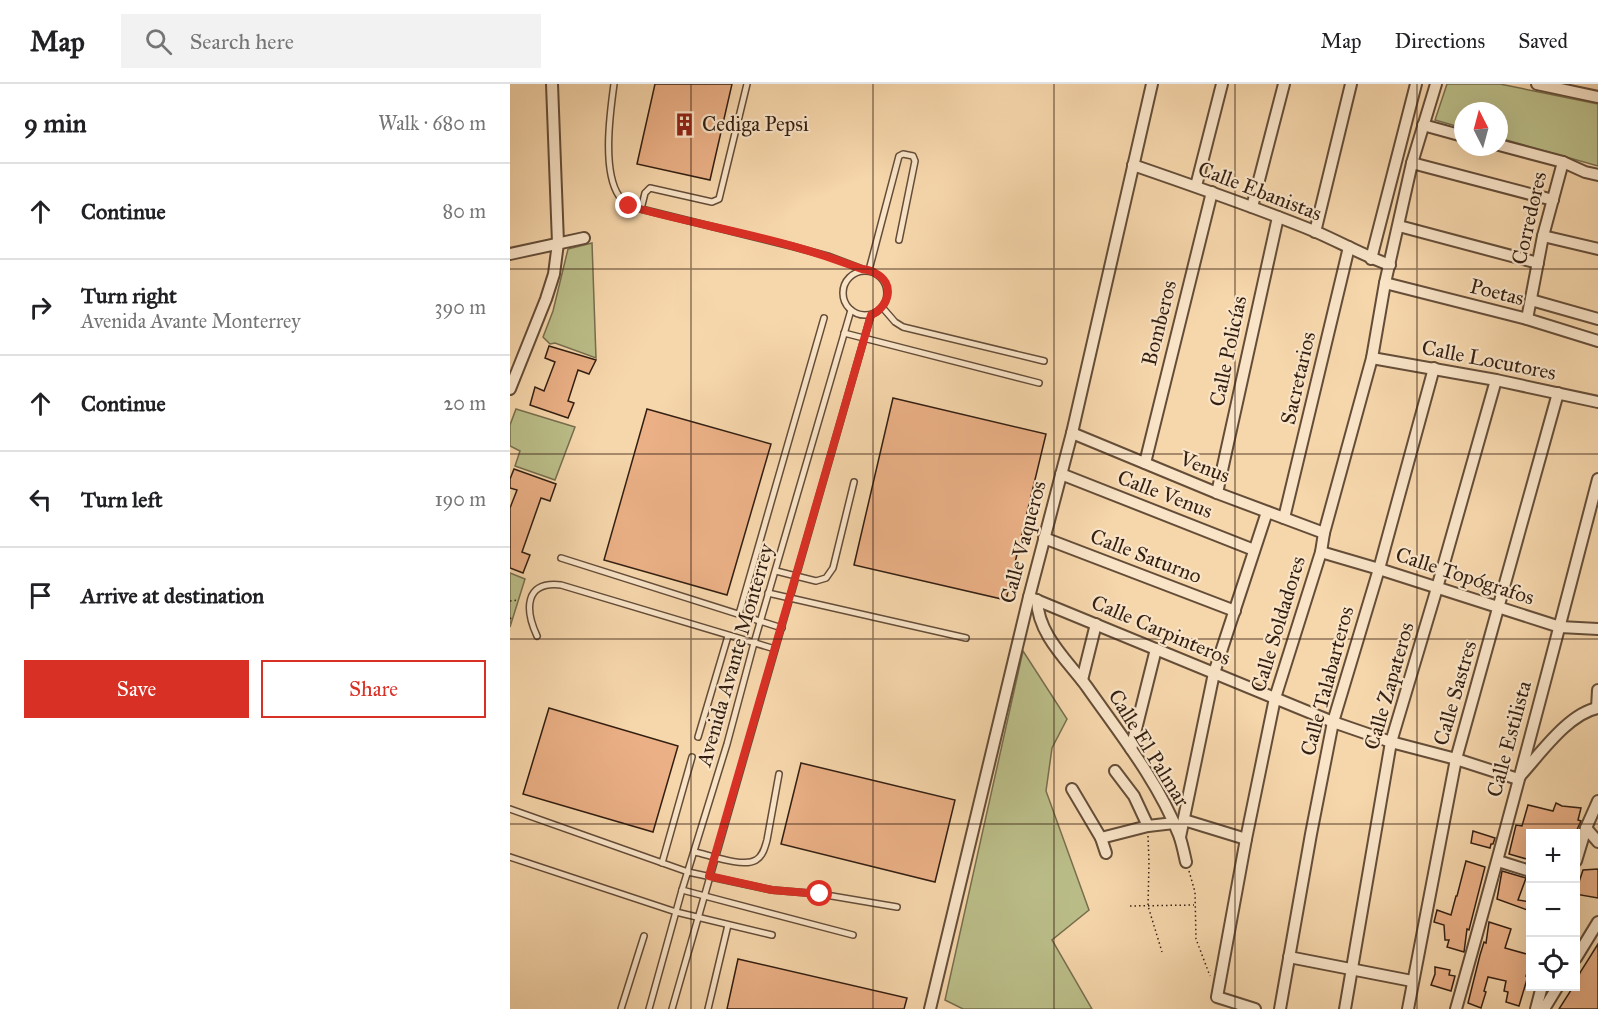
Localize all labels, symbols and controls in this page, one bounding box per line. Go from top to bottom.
search box [121,14,541,68]
text: Map [30,24,85,59]
icon: search [142,25,175,58]
text: Search here [190,28,294,55]
text: Map [1321,28,1362,54]
text: Directions [1395,28,1485,54]
text: Saved [1518,28,1568,54]
north arrow [1454,102,1508,156]
text: 9 min [24,107,87,139]
text: Walk · 680 m [378,111,486,135]
building icon: Cediga Pepsi [671,111,697,137]
place label: Cediga Pepsi [702,111,809,137]
street label: Calle Ebanistas [1194,155,1326,227]
street label: Corredores [1506,169,1552,267]
route end [615,192,641,218]
icon: ahead [24,195,57,228]
text: Continue [81,198,166,225]
text: 80 m [443,199,486,223]
street label: Poetas [1467,273,1527,311]
street label: Bomberos [1136,278,1182,368]
text: Turn right [81,282,177,309]
icon: right [24,291,57,324]
street label: Calle Policías [1204,293,1252,409]
text: 390 m [435,295,486,319]
text: Avenida Avante Monterrey [81,309,301,333]
street label: Sacretarios [1275,329,1321,427]
street label: Calle Locutores [1420,334,1558,386]
icon: ahead [24,387,57,420]
text: Continue [81,390,166,417]
text: 20 m [443,391,486,415]
street label: Venus [1175,445,1234,489]
street label: Calle Venus [1114,464,1216,524]
street label: Calle Vaqueros [994,478,1052,606]
icon: left [24,483,57,516]
text: Turn left [81,486,163,513]
text: 190 m [435,487,486,511]
street label: Calle Saturno [1087,523,1206,589]
street label: Avenida Avante Monterrey [690,539,780,770]
street label: Calle Topógrafos [1392,541,1538,611]
street label: Calle Soldadores [1245,553,1311,695]
icon: arrive [24,579,57,612]
text: Arrive at destination [81,582,264,609]
street label: Calle Carpinteros [1087,589,1235,671]
street label: Calle Talabarteros [1295,603,1359,759]
street label: Calle Zapateros [1358,619,1420,753]
street label: Calle Sastres [1428,638,1482,748]
button: Save [24,660,249,718]
button: Share [261,660,486,718]
street label: Calle Estilista [1481,678,1537,800]
street label: Calle El Palmar [1103,684,1195,812]
map controls [1526,829,1580,991]
button: + [1526,829,1580,883]
route start [806,880,832,906]
button: − [1526,883,1580,937]
button: locate [1526,937,1580,991]

